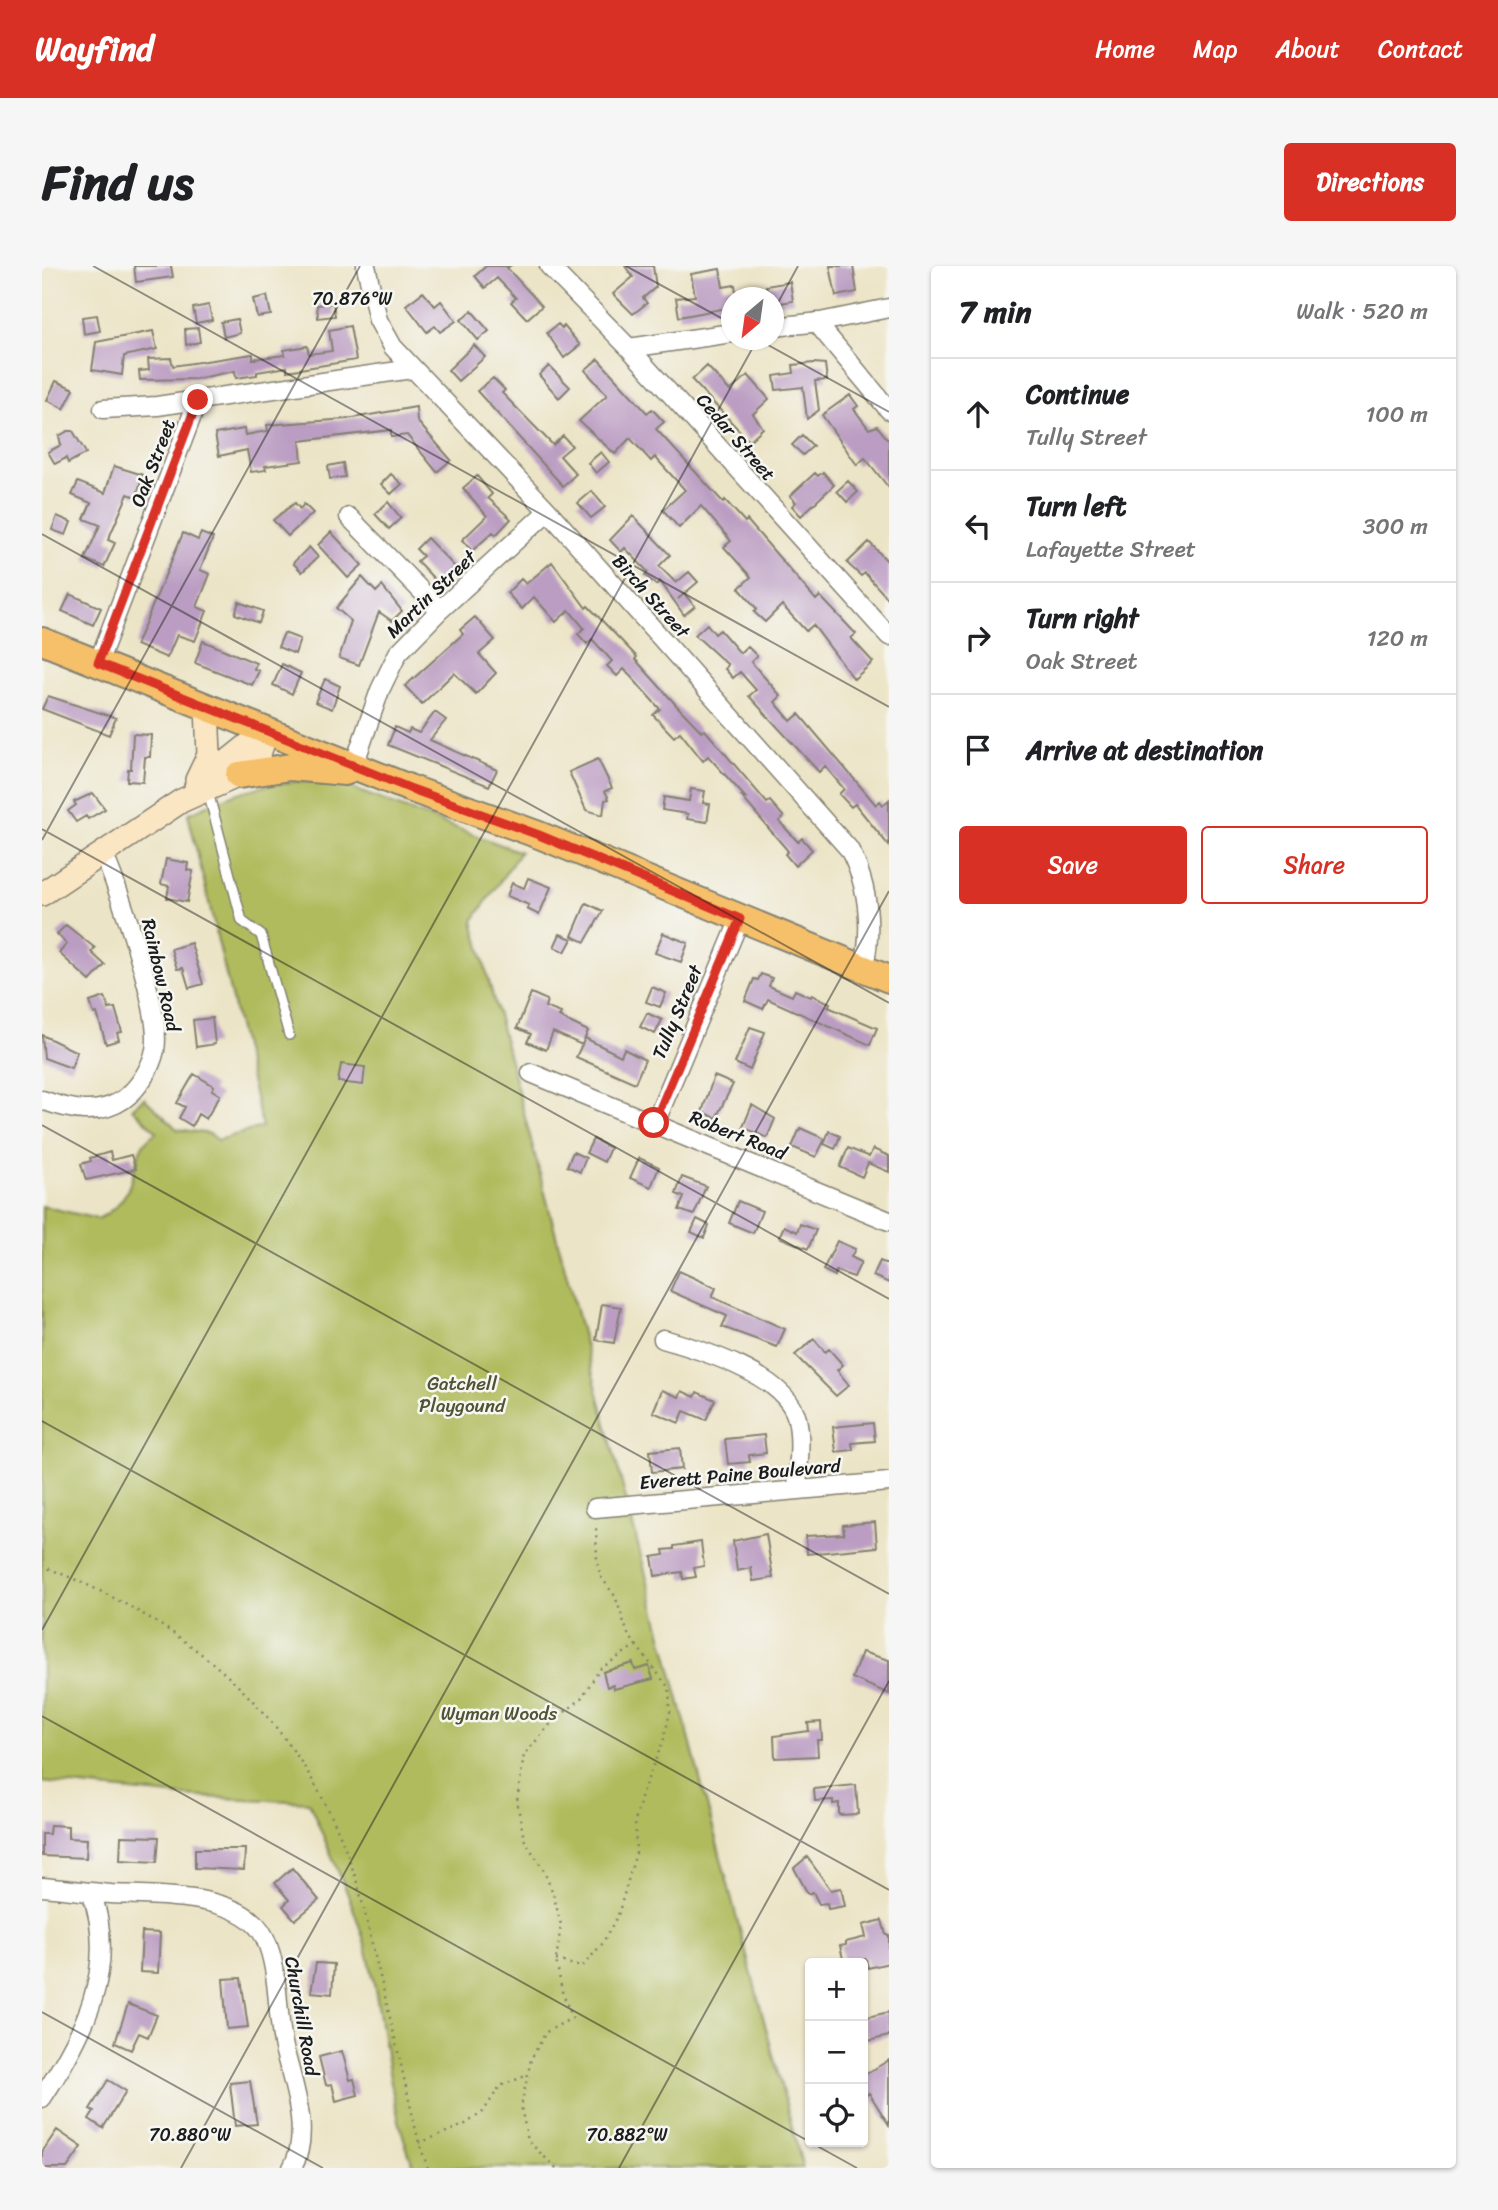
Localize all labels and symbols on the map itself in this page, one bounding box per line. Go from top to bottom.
text: 70.876°W [312,283,393,315]
north arrow [721,287,784,350]
route end [182,384,213,415]
street label: Cedar Street [688,385,784,489]
street label: Oak Street [121,414,185,512]
street label: Martin Street [378,541,485,646]
street label: Birch Street [604,546,699,647]
street label: Rainbow Road [132,915,190,1037]
street label: Tully Street [642,958,712,1064]
street label: Robert Road [684,1101,793,1170]
route start [638,1107,669,1138]
park label: Gatchell Playgound [419,1367,506,1422]
street label: Everett Paine Boulevard [638,1449,843,1499]
park label: Wyman Woods [441,1697,558,1730]
street label: Churchill Road [275,1954,329,2080]
text: 70.880°W [149,2119,232,2151]
text: 70.882°W [587,2119,669,2151]

